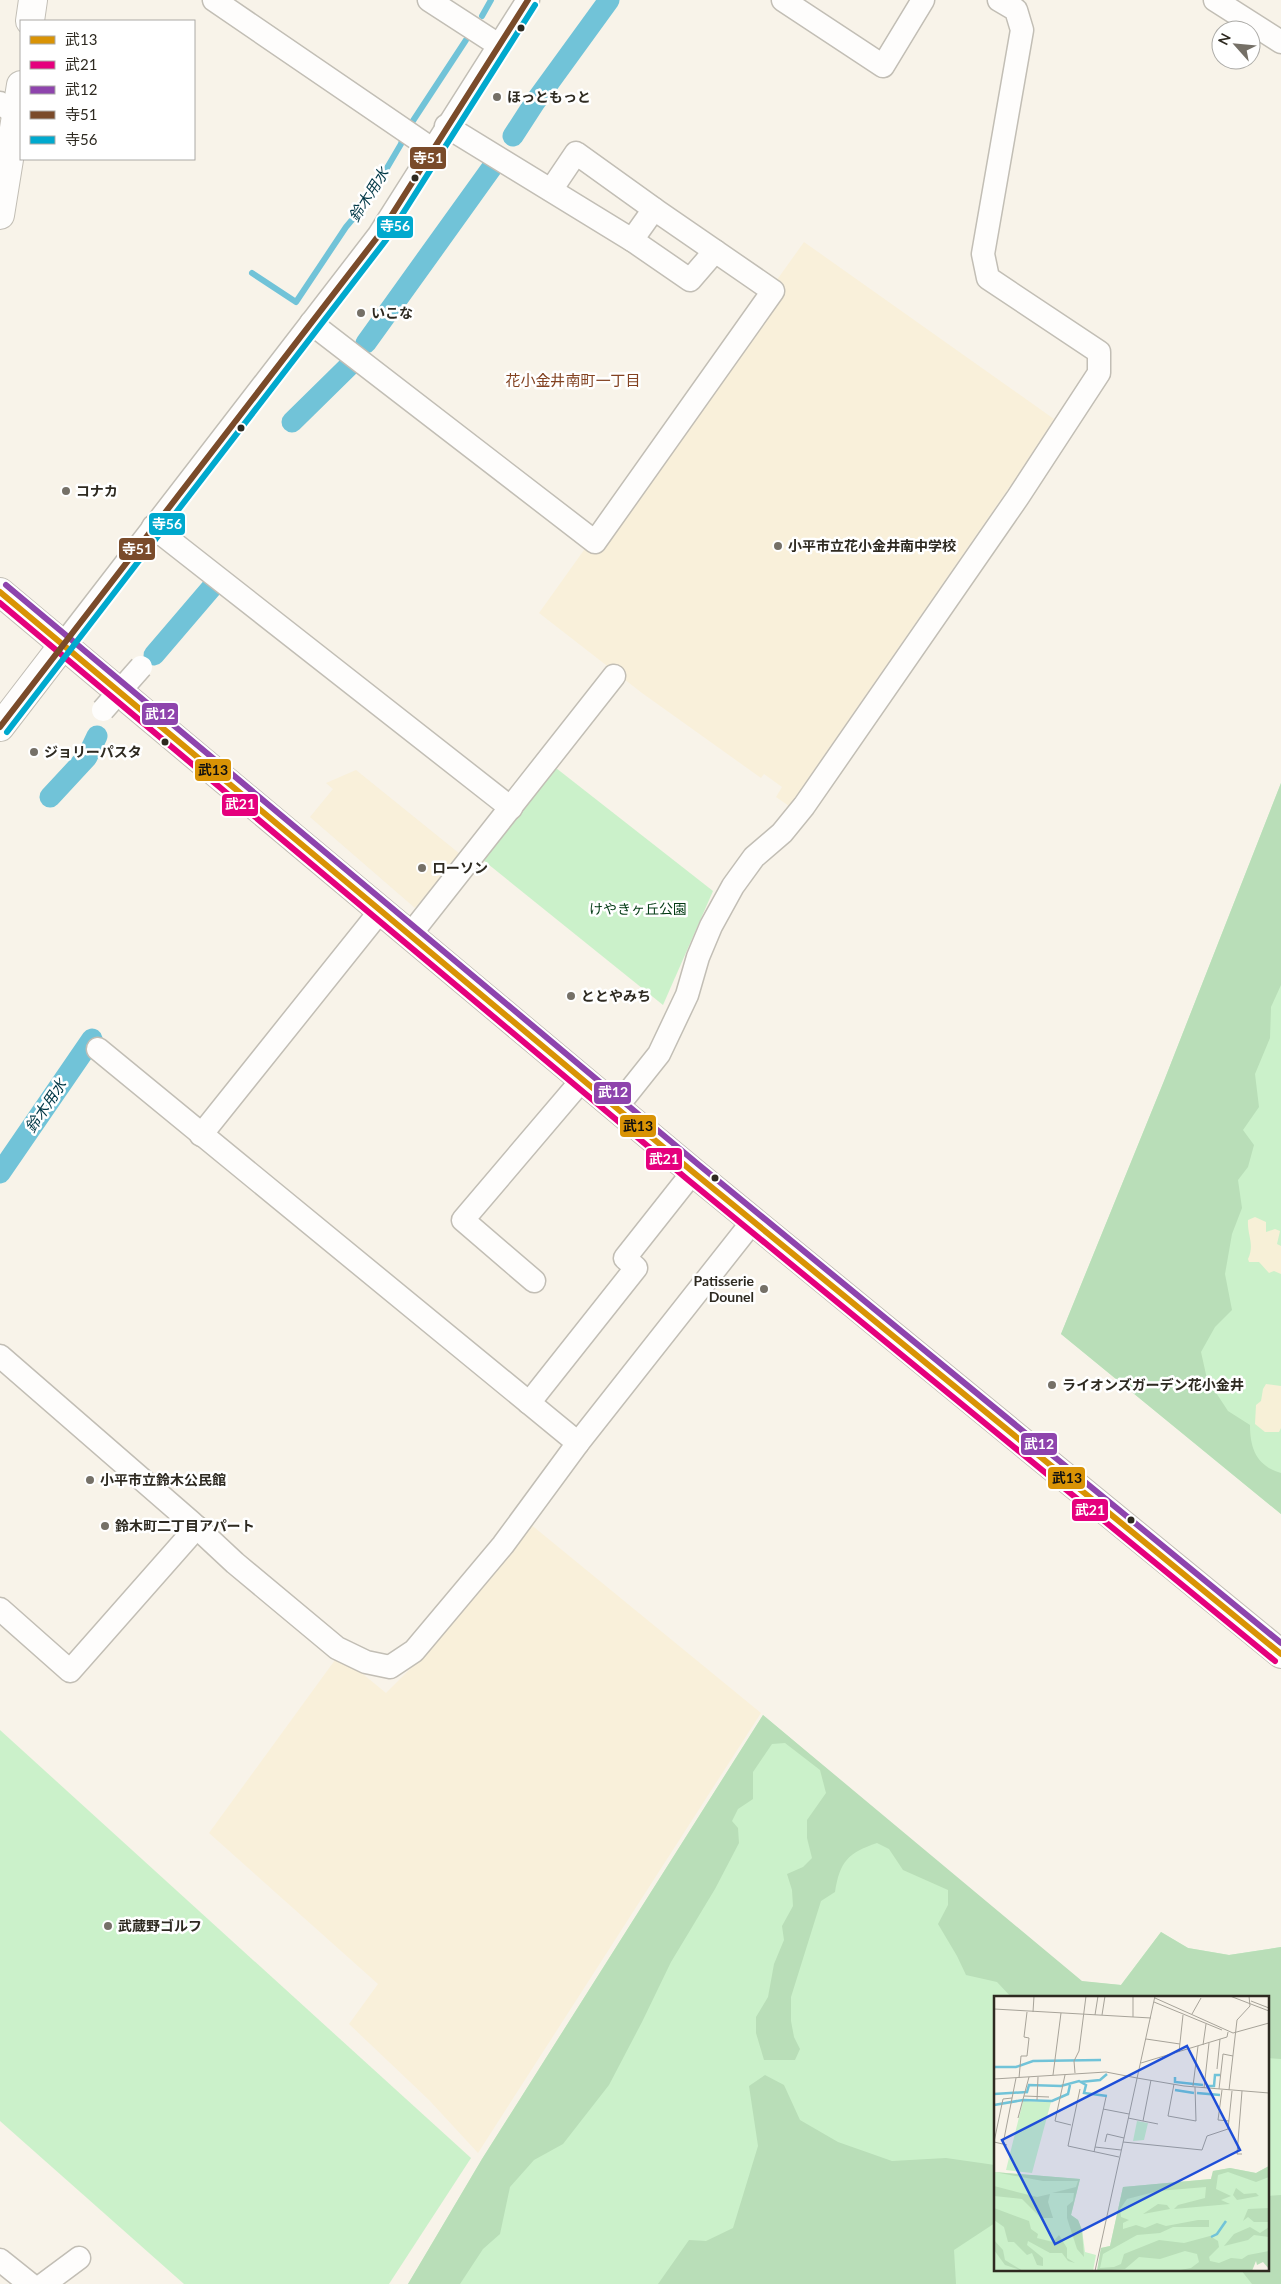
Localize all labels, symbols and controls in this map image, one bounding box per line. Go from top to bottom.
legend [20,20,195,160]
north arrow [1211,20,1261,70]
unlabelled marker [516,23,526,33]
text: 武13 [65,30,97,48]
text: N [1214,30,1234,48]
text: 武21 [65,55,97,73]
text: 武12 [65,80,97,98]
place label: ほっともっと [507,88,591,105]
marker: ほっともっと [491,91,503,103]
text: 寺51 [65,105,97,123]
text: 寺56 [65,130,98,148]
line badge: 寺51 [409,146,447,170]
text: 寺51 [413,149,443,166]
water label: 鈴木用水 [345,163,393,225]
unlabelled marker [410,173,420,183]
line badge: 寺56 [376,215,414,239]
text: 寺56 [380,217,410,234]
place label: いこな [371,304,413,321]
marker: いこな [355,307,367,319]
district label: 花小金井南町一丁目 [505,371,641,389]
unlabelled marker [236,423,246,433]
place label: コナカ [76,482,118,499]
marker: コナカ [60,485,72,497]
line badge: 寺56 [148,512,186,536]
text: 寺56 [152,515,182,532]
line badge: 寺51 [118,537,156,561]
place label: 小平市立花小金井南中学校 [788,537,956,554]
text: 寺51 [122,540,152,557]
marker: 小平市立花小金井南中学校 [772,540,784,552]
line badge: 武12 [141,702,179,726]
text: 武12 [145,705,175,722]
unlabelled marker [160,737,170,747]
place label: ジョリーパスタ [44,743,142,760]
marker: ジョリーパスタ [28,746,40,758]
line badge: 武13 [194,758,232,782]
text: 武13 [198,761,228,778]
line badge: 武21 [221,793,259,817]
text: 武21 [225,795,255,812]
place label: ローソン [432,859,488,876]
marker: ローソン [416,862,428,874]
park label: けやきヶ丘公園 [589,900,687,917]
place label: ととやみち [581,987,651,1004]
marker: ととやみち [565,990,577,1002]
water label: 鈴木用水 [21,1074,71,1135]
line badge: 武12 [593,1081,632,1105]
text: 武12 [598,1083,628,1100]
line badge: 武13 [619,1114,657,1138]
text: 武13 [623,1117,653,1134]
line badge: 武21 [645,1147,683,1171]
text: 武21 [649,1150,679,1167]
unlabelled marker [710,1173,720,1183]
place label: Patisserie Dounel [693,1272,755,1305]
marker: Patisserie Dounel [758,1283,770,1295]
place label: ライオンズガーデン花小金井 [1062,1376,1244,1393]
marker: ライオンズガーデン花小金井 [1046,1379,1058,1391]
line badge: 武12 [1020,1432,1058,1456]
text: 武12 [1024,1435,1054,1452]
line badge: 武13 [1047,1466,1086,1490]
text: 武13 [1052,1469,1082,1486]
place label: 小平市立鈴木公民館 [100,1471,226,1488]
marker: 小平市立鈴木公民館 [84,1474,96,1486]
line badge: 武21 [1071,1498,1109,1522]
text: 武21 [1075,1501,1105,1518]
unlabelled marker [1126,1515,1136,1525]
place label: 鈴木町二丁目アパート [115,1517,255,1534]
marker: 鈴木町二丁目アパート [99,1520,111,1532]
place label: 武蔵野ゴルフ [118,1917,202,1934]
marker: 武蔵野ゴルフ [102,1920,114,1932]
inset map [994,1996,1268,2272]

